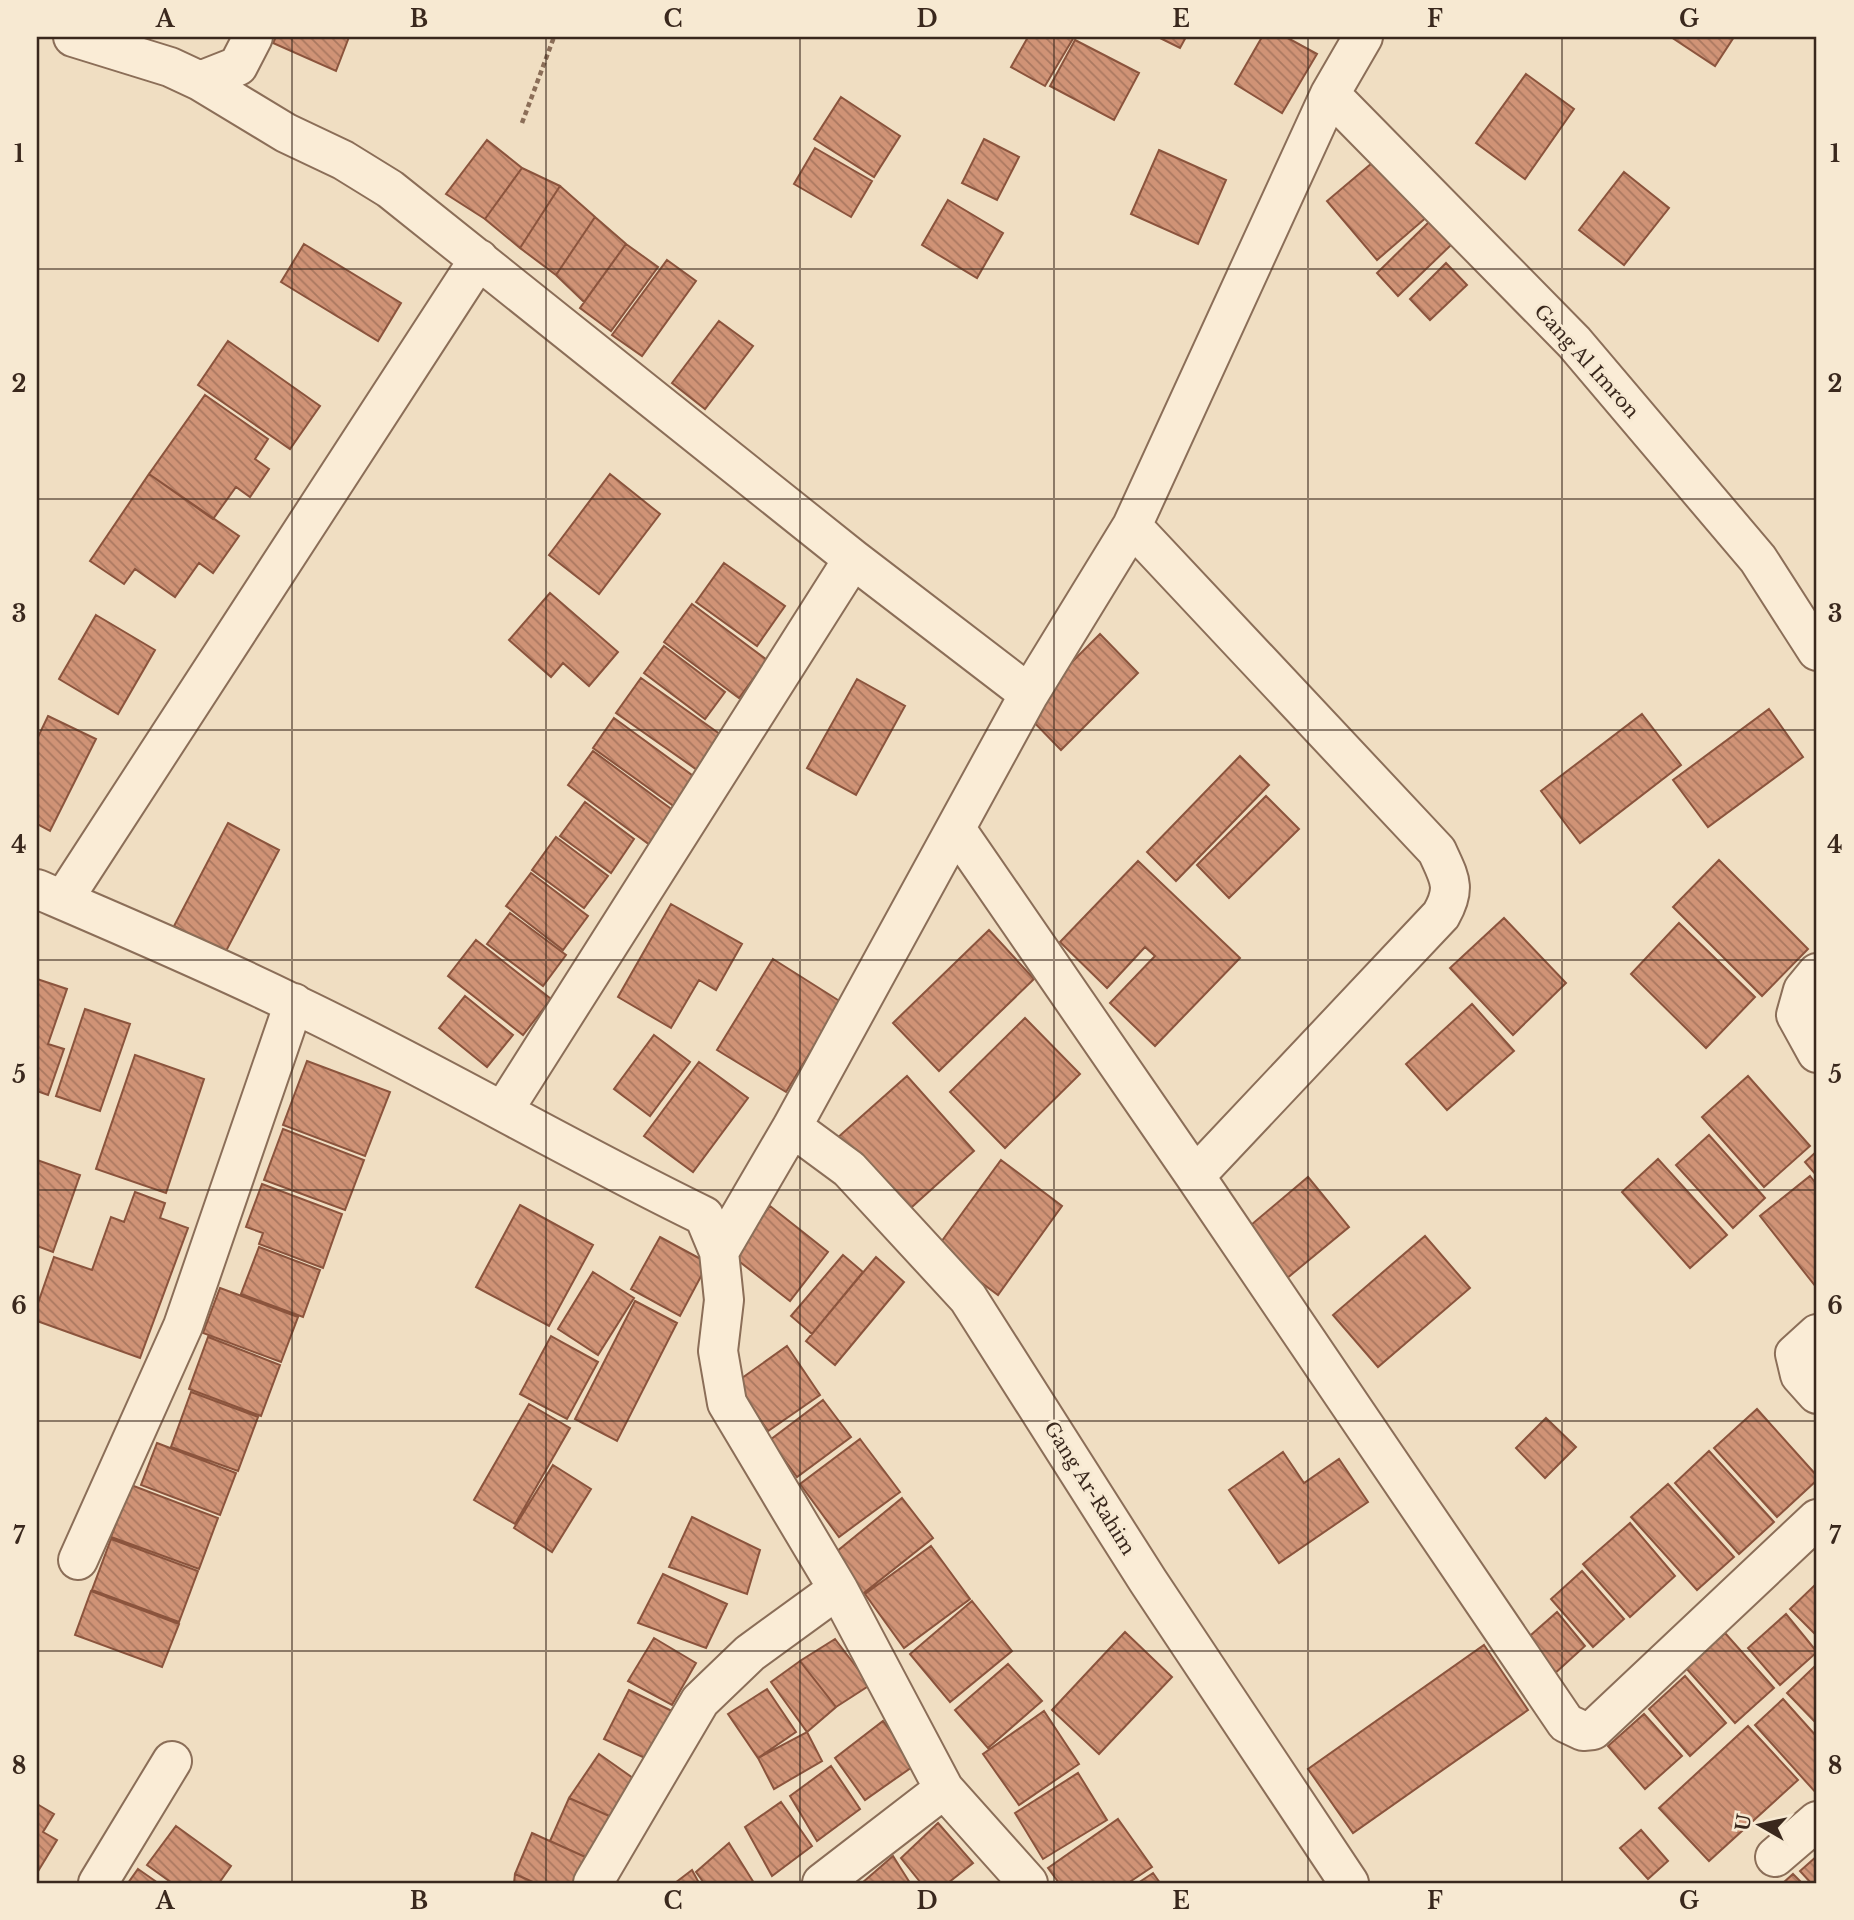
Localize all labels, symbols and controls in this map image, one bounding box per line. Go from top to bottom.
text: A [155,5,176,33]
text: B [410,5,428,33]
text: C [664,5,682,33]
text: D [916,5,938,33]
text: E [1172,5,1190,33]
text: F [1427,5,1443,33]
text: G [1679,5,1699,33]
text: 1 [14,140,24,168]
text: 1 [1830,140,1840,168]
street label: Gang Al Imron [1530,300,1644,423]
text: 2 [12,370,26,398]
text: 2 [1828,370,1842,398]
text: 3 [12,600,26,628]
text: 3 [1828,600,1842,628]
text: 4 [11,831,27,859]
text: 4 [1827,831,1843,859]
text: 5 [12,1061,26,1089]
text: 5 [1828,1061,1842,1089]
text: 6 [11,1292,27,1320]
text: 6 [1827,1292,1843,1320]
street label: Gang Ar-Rahim [1039,1417,1140,1559]
text: 7 [13,1522,26,1550]
text: 7 [1829,1522,1842,1550]
text: 8 [12,1752,26,1780]
text: 8 [1828,1752,1842,1780]
north arrow [1724,1790,1794,1860]
text: U [1731,1812,1756,1832]
text: A [155,1887,176,1915]
text: B [410,1887,428,1915]
text: C [664,1887,682,1915]
text: D [916,1887,938,1915]
text: E [1172,1887,1190,1915]
text: F [1427,1887,1443,1915]
text: G [1679,1887,1699,1915]

